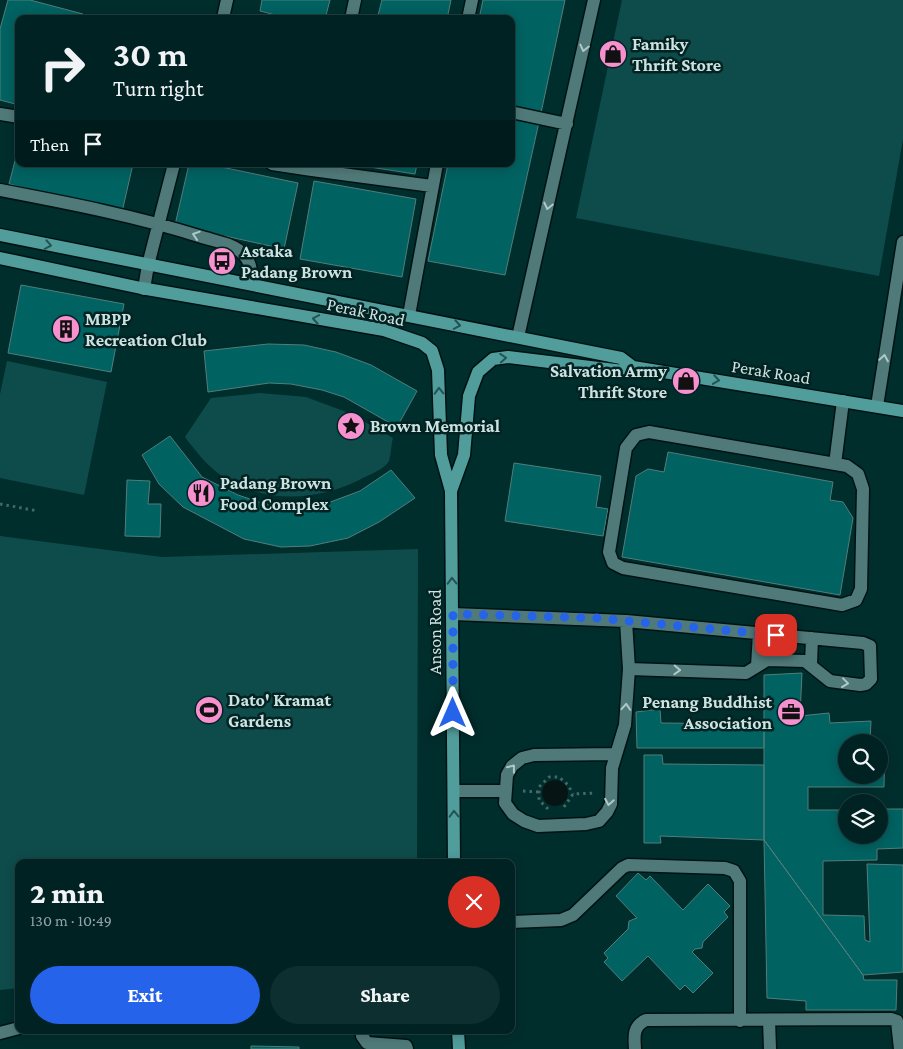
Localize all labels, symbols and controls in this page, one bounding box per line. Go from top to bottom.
place label: Famiky Thrift Store [632,34,721,75]
icon: right [30,35,95,100]
text: 30 m [113,35,188,74]
shop icon: Famiky Thrift Store [598,39,628,69]
one-way arrow [579,43,590,52]
text: Turn right [113,76,204,101]
icon: arrive [79,130,107,158]
text: Then [30,134,69,155]
one-way arrow [543,202,554,211]
one-way arrow [192,231,200,241]
one-way arrow [43,239,52,250]
place label: Astaka Padang Brown [240,241,353,282]
bus stop icon: Astaka Padang Brown [207,246,237,276]
street label: Perak Road [325,294,407,330]
place label: MBPP Recreation Club [85,309,207,350]
building icon: MBPP Recreation Club [51,314,81,344]
one-way arrow [312,314,321,324]
one-way arrow [453,320,461,330]
one-way arrow [500,353,508,364]
one-way arrow [879,354,889,362]
street label: Perak Road [730,356,812,388]
place label: Salvation Army Thrift Store [550,361,667,402]
shop icon: Salvation Army Thrift Store [671,366,701,396]
one-way arrow [711,375,720,385]
one-way arrow [434,387,445,395]
place icon: Brown Memorial [336,411,366,441]
place label: Brown Memorial [370,416,500,436]
place label: Padang Brown Food Complex [220,473,332,514]
restaurant icon: Padang Brown Food Complex [186,478,216,508]
one-way arrow [447,577,457,585]
street label: Anson Road [425,589,445,675]
pin [755,614,797,656]
icon: arrive [762,621,790,649]
one-way arrow [673,665,681,676]
one-way arrow [842,677,850,688]
position arrow [426,686,478,738]
place label: Dato' Kramat Gardens [228,690,331,731]
place label: Penang Buddhist Association [642,692,773,733]
sports icon: Dato' Kramat Gardens [194,695,224,725]
office icon: Penang Buddhist Association [776,697,806,727]
one-way arrow [620,703,631,711]
map controls [838,734,888,844]
button: search [838,734,888,784]
one-way arrow [506,765,515,774]
button: layers [838,794,888,844]
one-way arrow [605,798,615,807]
one-way arrow [449,810,459,818]
text: 2 min [30,876,104,909]
button: close [448,876,500,928]
text: 130 m · 10:49 [30,912,112,929]
button: Exit [30,966,260,1024]
button: Share [270,966,500,1024]

